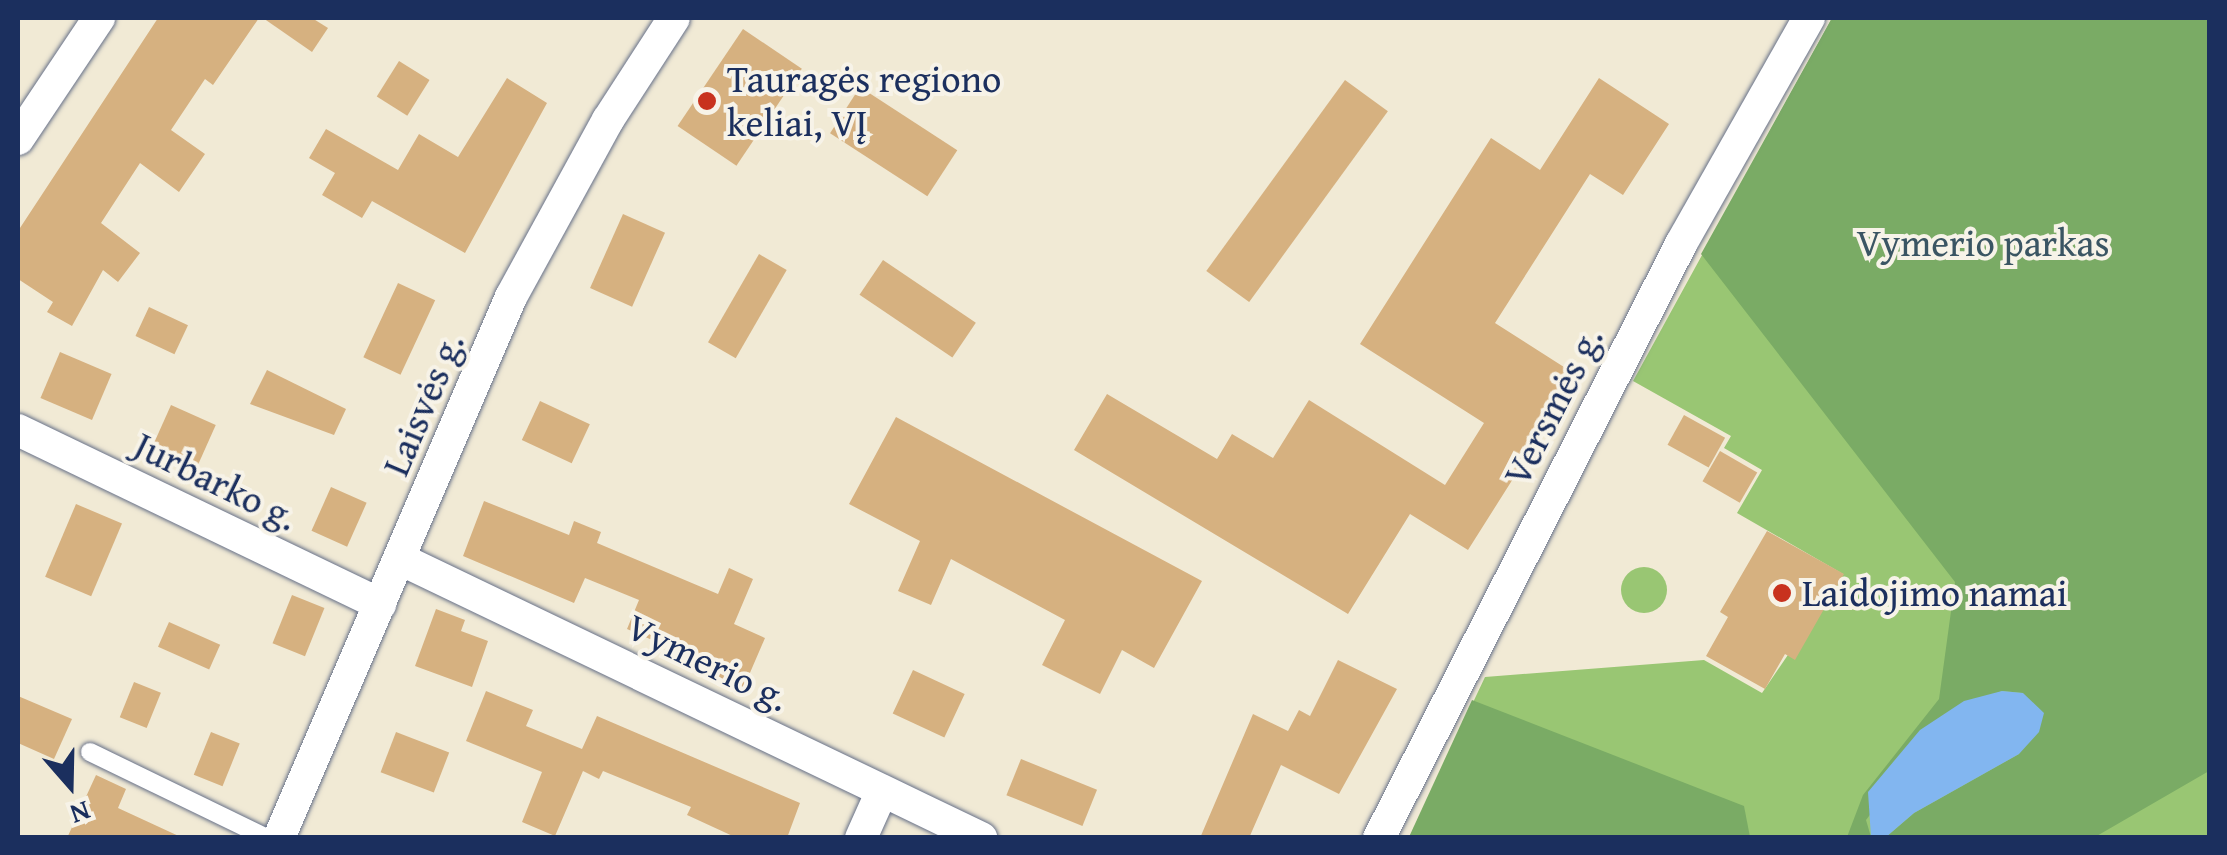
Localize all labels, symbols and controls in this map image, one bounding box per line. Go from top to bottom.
place label: Tauragės regiono keliai, VĮ [727,56,1001,146]
marker: Tauragės regiono keliai, VĮ [696,90,718,112]
park label: Vymerio parkas [1856,220,2110,266]
street label: Versmės g. [1494,319,1612,493]
street label: Laisvės g. [373,326,473,482]
street label: Jurbarko g. [127,422,305,540]
place label: Laidojimo namai [1802,570,2067,616]
marker: Laidojimo namai [1771,582,1793,604]
street label: Vymerio g. [619,603,797,721]
north arrow [20,735,120,835]
text: N [65,791,96,836]

